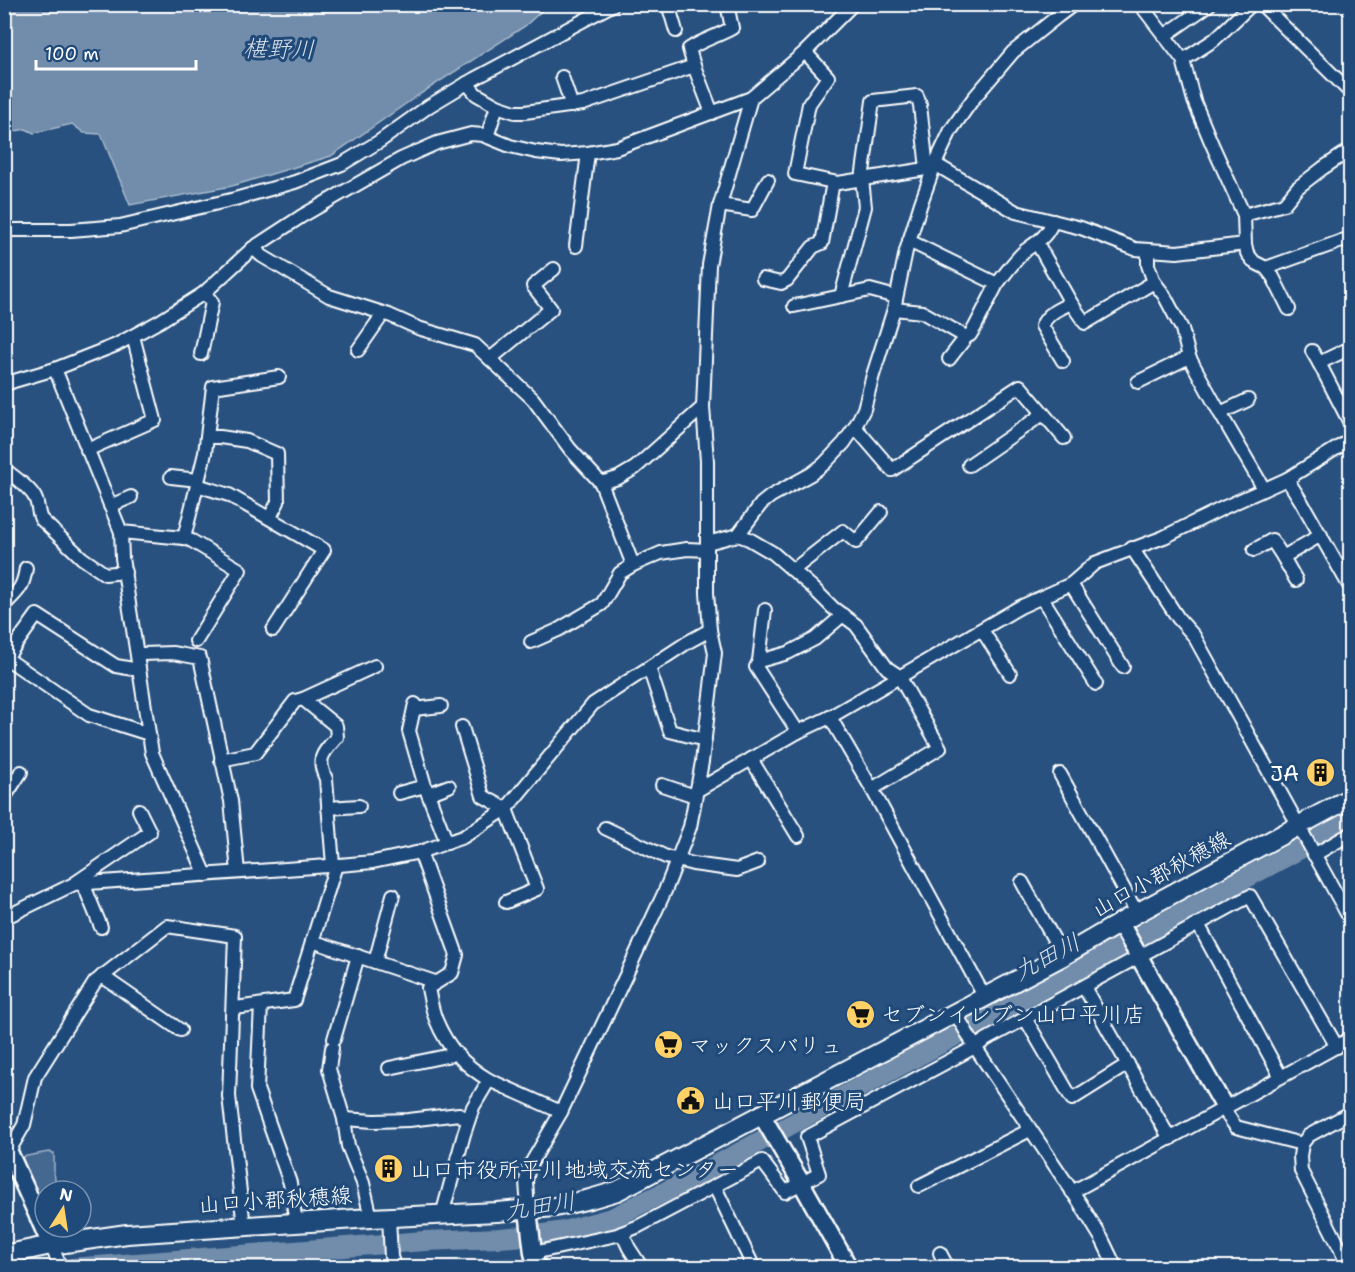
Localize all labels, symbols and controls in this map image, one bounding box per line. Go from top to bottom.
water label: 椹野川 [243,32,315,66]
scale bar [36,33,196,71]
text: 100 m [45,42,99,66]
building icon: JA [1304,757,1336,789]
place label: JA [1270,759,1299,788]
street label: 山口小郡秋穂線 [1087,824,1235,924]
water label: 九田川 [1008,926,1086,988]
supermarket icon: セブンイレブン山口平川店 [844,998,876,1030]
place label: セブンイレブン山口平川店 [881,1000,1145,1029]
supermarket icon: マックスバリュ [652,1029,684,1061]
place label: マックスバリュ [689,1031,843,1060]
public building icon: 山口平川郵便局 [675,1085,707,1117]
place label: 山口平川郵便局 [712,1087,866,1116]
building icon: 山口市役所平川地域交流センター [373,1153,405,1185]
place label: 山口市役所平川地域交流センター [410,1155,739,1184]
north arrow [33,1179,93,1239]
street label: 山口小郡秋穂線 [197,1180,353,1220]
text: N [58,1183,74,1206]
water label: 九田川 [502,1185,578,1227]

